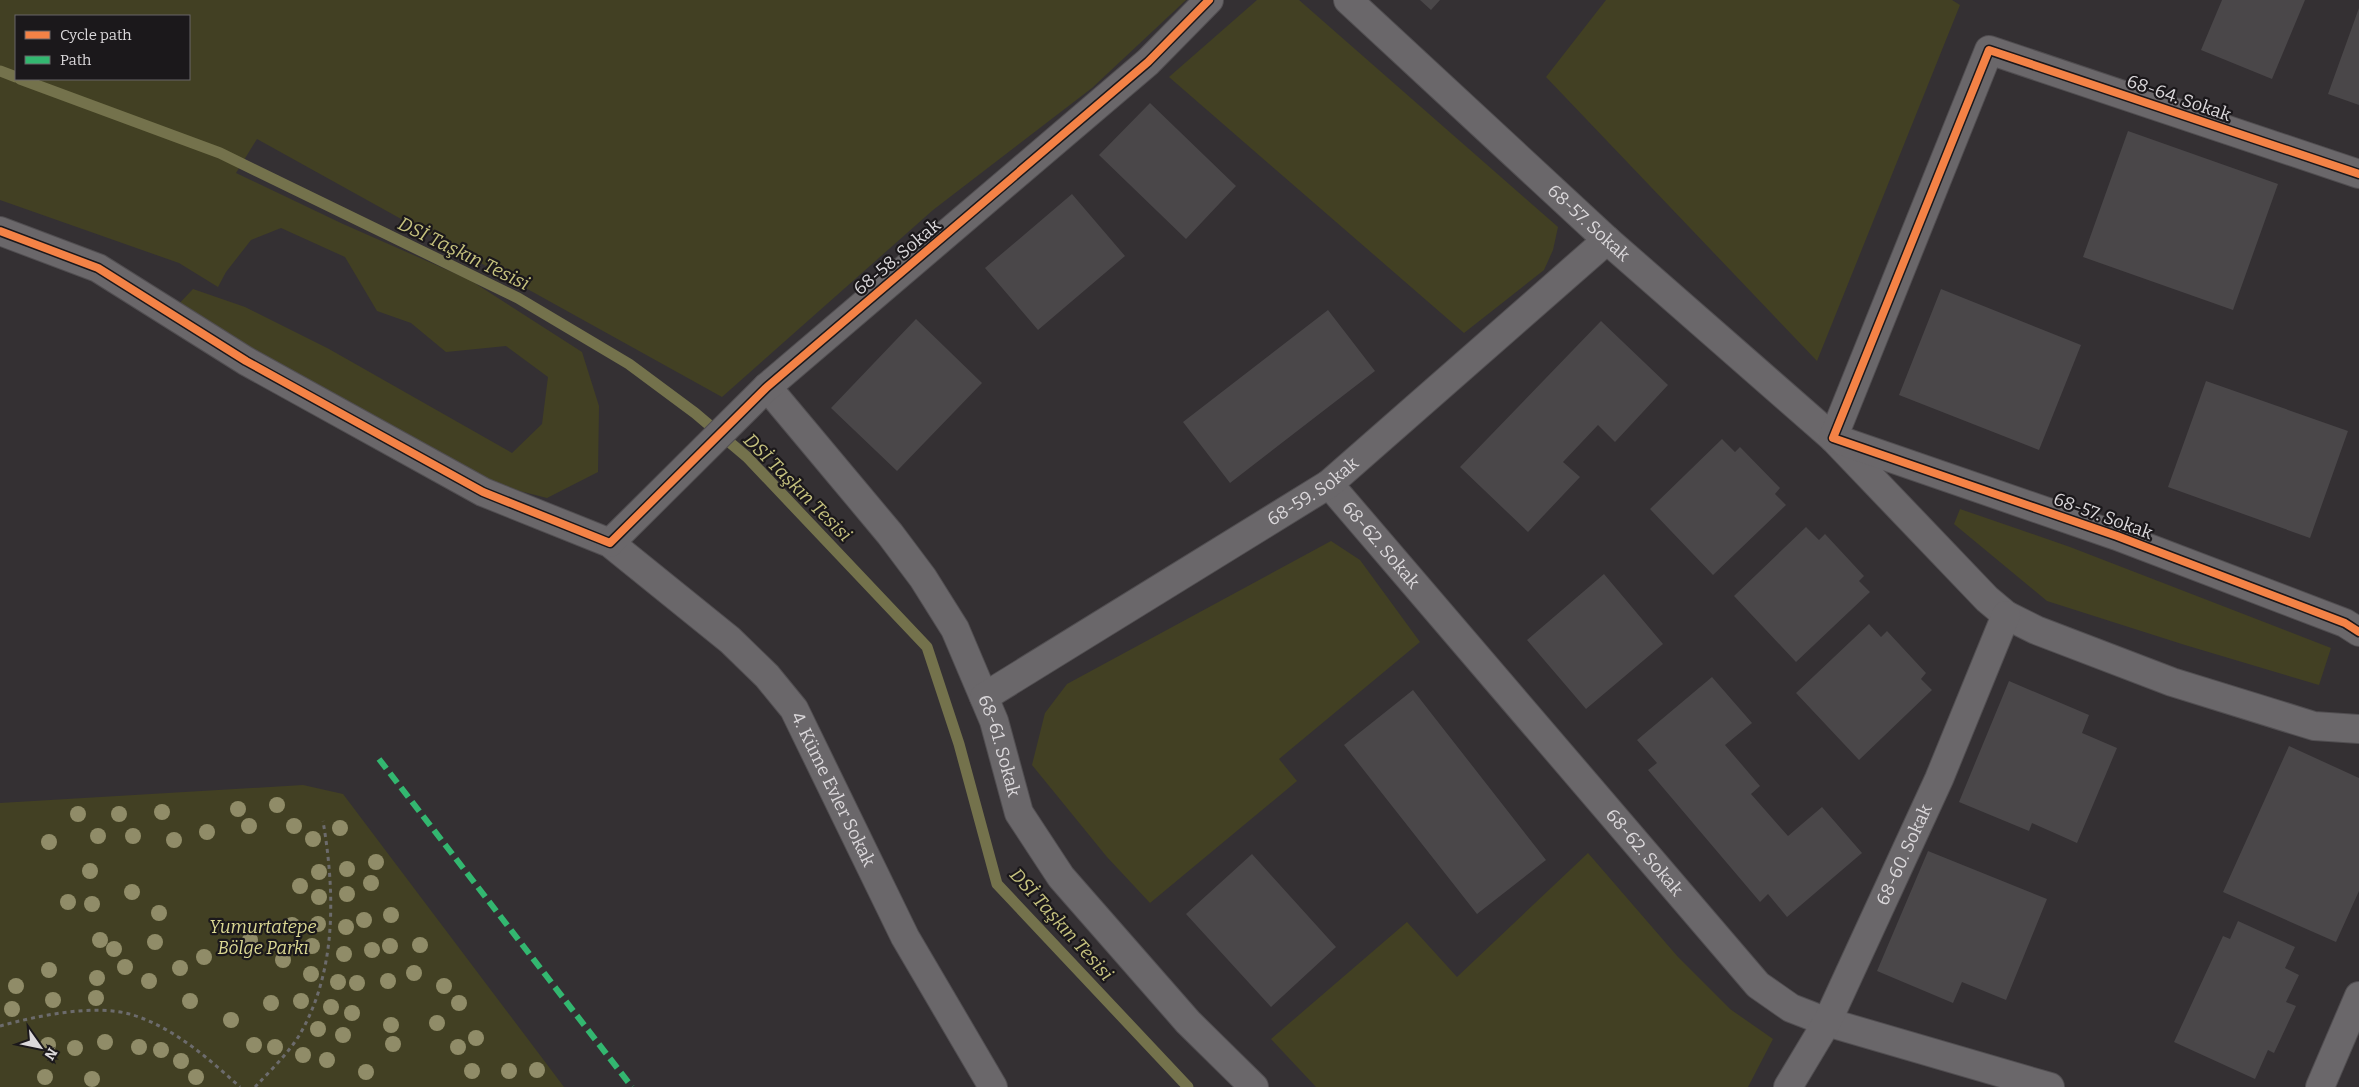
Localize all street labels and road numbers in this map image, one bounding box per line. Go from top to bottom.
street label: 68-64. Sokak [2124,70,2235,126]
street label: 68-57. Sokak [1543,180,1635,267]
street label: 68-58. Sokak [849,214,946,300]
street label: 68-59. Sokak [1263,452,1364,530]
street label: 68-57. Sokak [2050,488,2156,544]
street label: 68-62. Sokak [1338,497,1425,594]
street label: 68-61. Sokak [973,691,1025,800]
street label: 4. Küme Evler Sokak [786,708,880,871]
street label: 68-60. Sokak [1871,800,1937,909]
street label: 68-62. Sokak [1601,804,1688,901]

